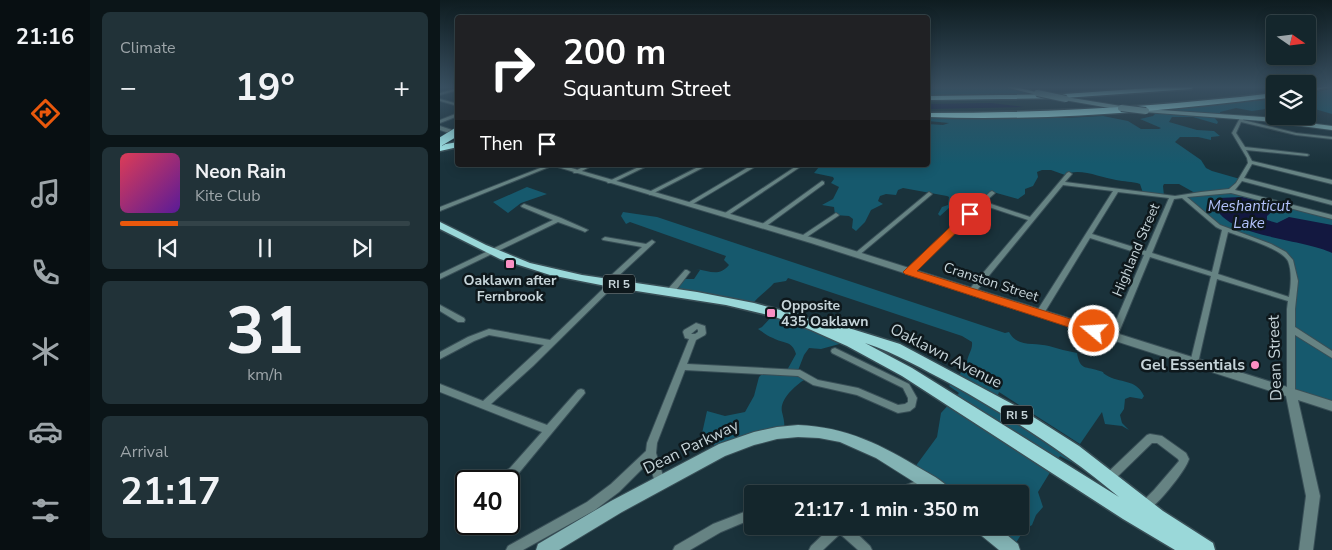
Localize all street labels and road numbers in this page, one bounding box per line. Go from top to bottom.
street label: Highland Street [1108,200,1164,300]
street label: Cranston Street [941,258,1041,306]
road number: RI 5 [603,274,635,294]
street label: Dean Street [1262,314,1287,401]
street label: Oaklawn Avenue [886,318,1006,394]
road number: RI 5 [1001,406,1033,424]
street label: Dean Parkway [640,414,743,480]

